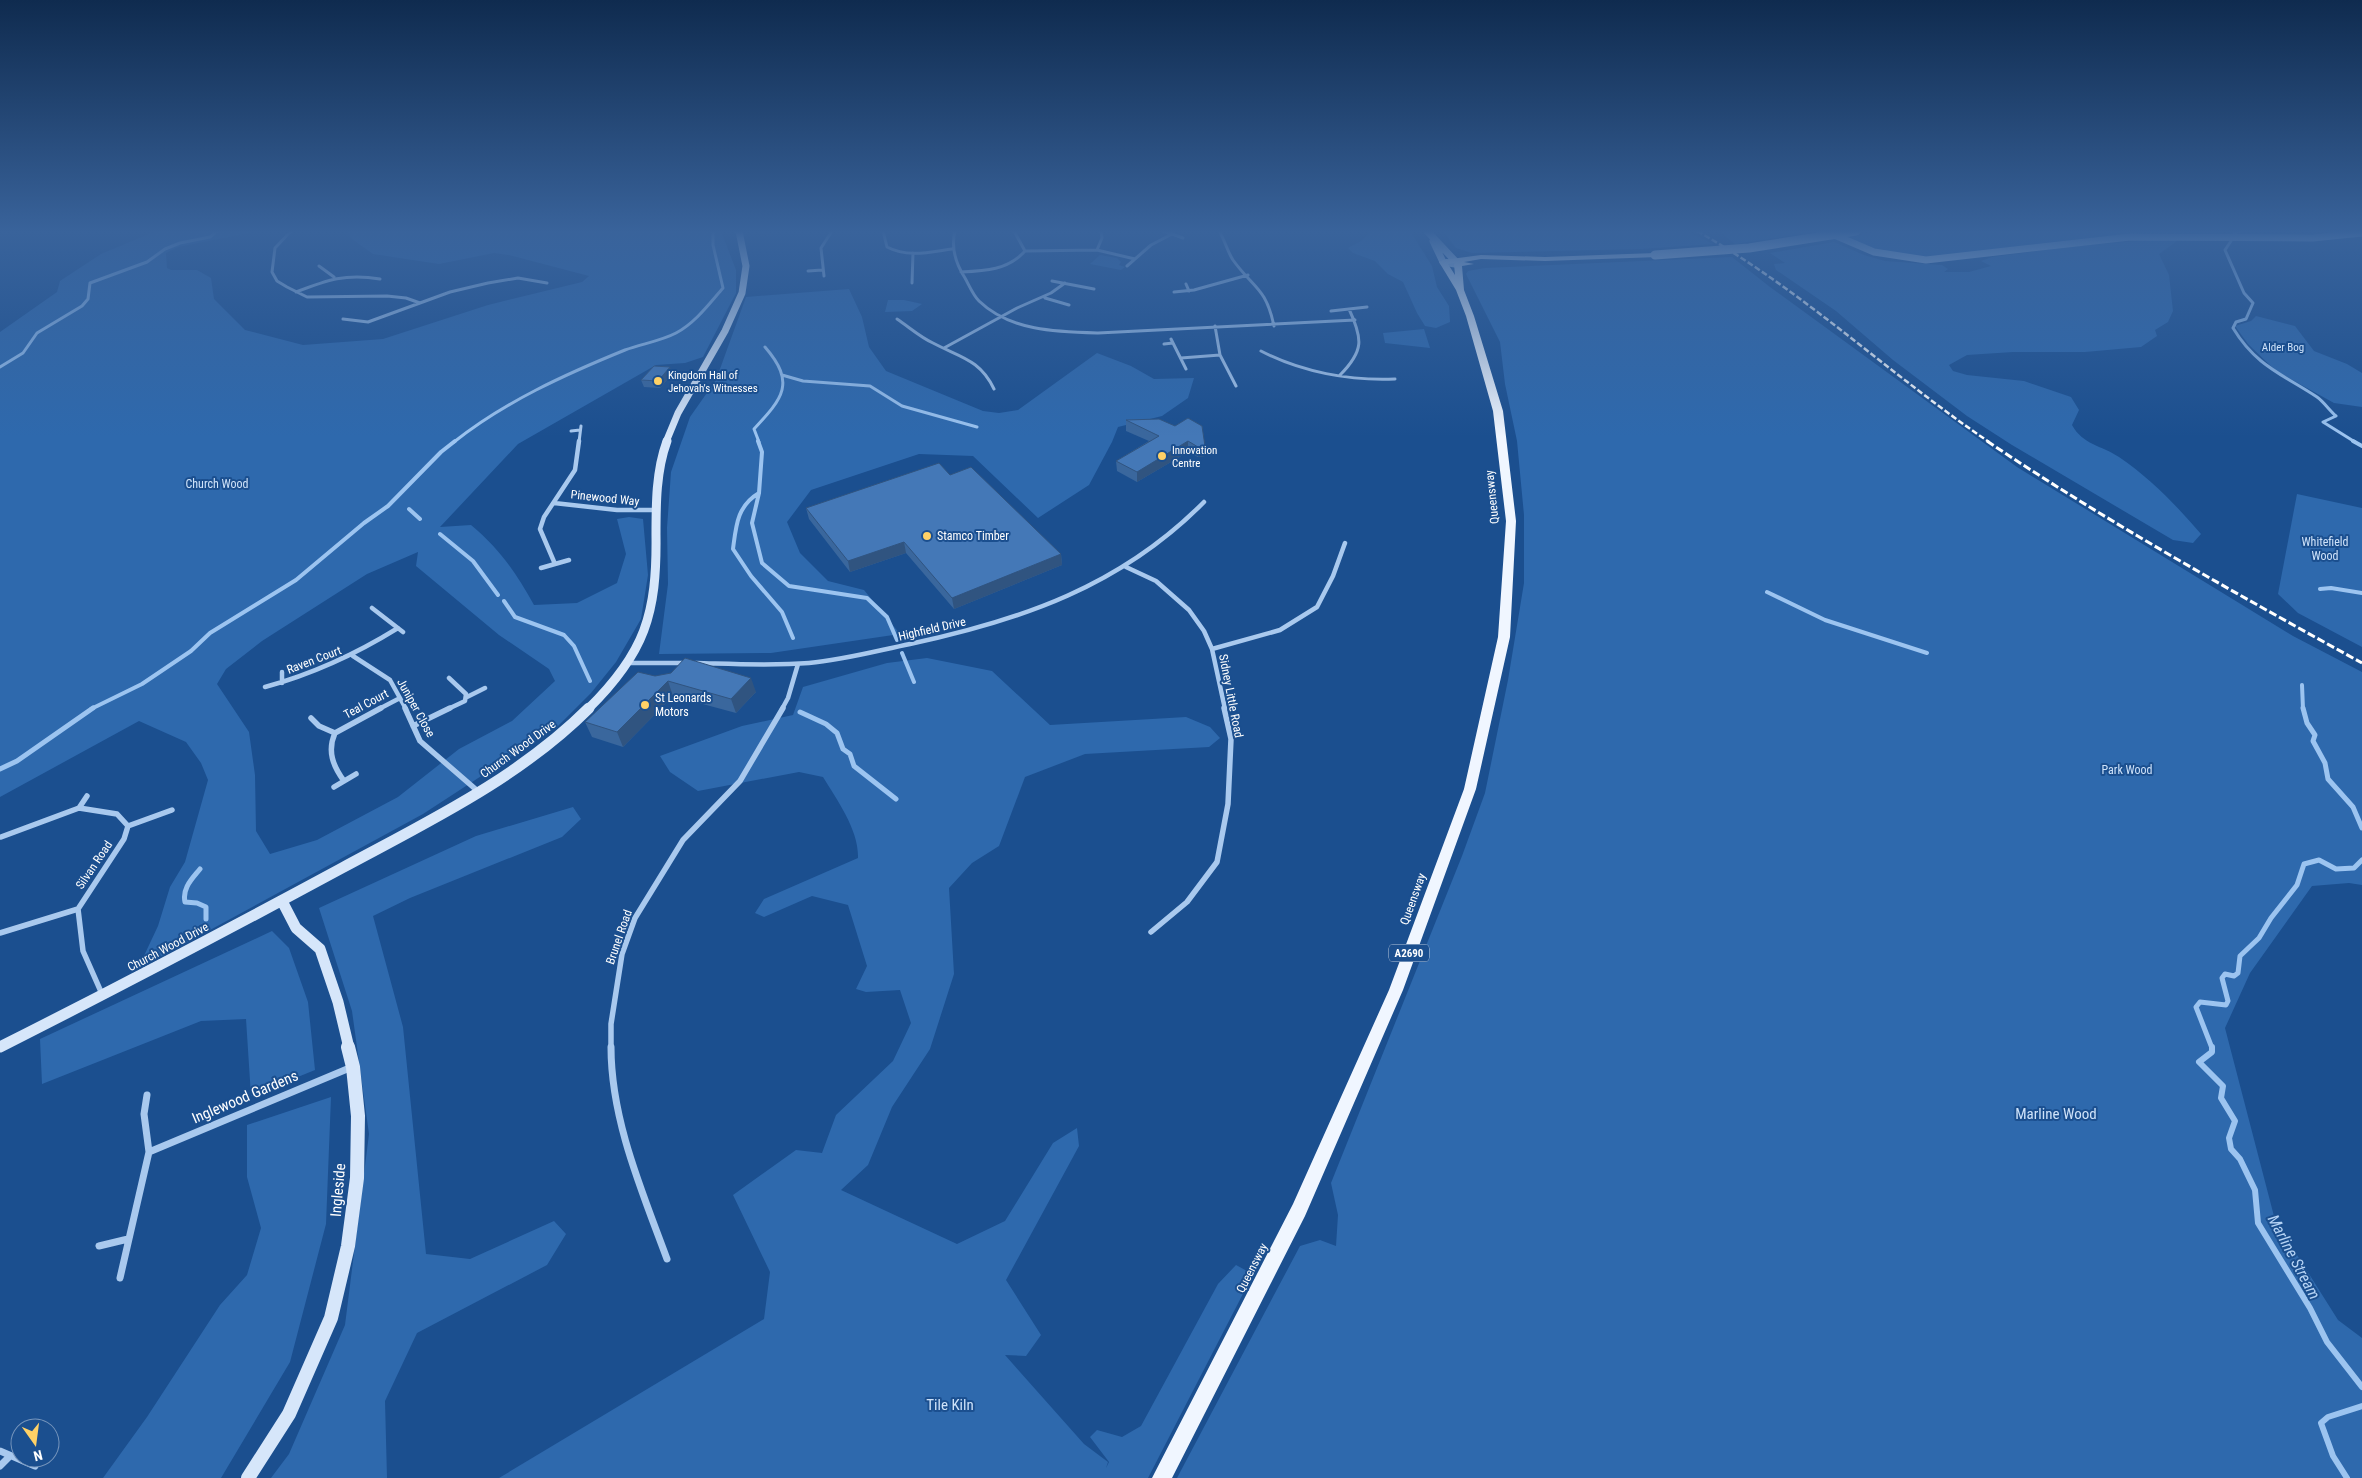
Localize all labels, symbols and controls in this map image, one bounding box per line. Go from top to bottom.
park label: Alder Bog [2262,341,2304,354]
place label: Kingdom Hall of Jehovah's Witnesses [668,369,758,395]
marker: Kingdom Hall of Jehovah's Witnesses [652,375,664,387]
place label: Innovation Centre [1172,444,1217,470]
marker: Innovation Centre [1156,450,1168,462]
street label: Queensway [1482,469,1502,525]
park label: Church Wood [186,477,249,491]
street label: Pinewood Way [570,487,640,509]
place label: Stamco Timber [937,529,1009,543]
marker: Stamco Timber [921,530,933,542]
park label: Whitefield Wood [2301,535,2349,563]
street label: Highfield Drive [897,614,967,644]
street label: Raven Court [285,643,344,677]
street label: Sidney Little Road [1216,653,1246,739]
street label: Juniper Close [394,676,438,740]
street label: Teal Court [341,686,391,722]
place label: St Leonards Motors [655,691,711,719]
marker: St Leonards Motors [639,699,651,711]
street label: Church Wood Drive [478,717,559,781]
park label: Park Wood [2101,763,2153,777]
street label: Silvan Road [73,838,115,892]
street label: Queensway [1397,871,1429,927]
street label: Brunel Road [603,908,635,966]
street label: Church Wood Drive [125,920,211,974]
road number: A2690 [1389,944,1429,961]
street label: Inglewood Gardens [189,1066,301,1127]
park label: Marline Wood [2015,1105,2097,1123]
street label: Ingleside [327,1162,349,1218]
water label: Marline Stream [2264,1211,2324,1303]
street label: Queensway [1234,1241,1270,1295]
park label: Tile Kiln [926,1396,974,1414]
north arrow [10,1418,60,1468]
text: N [32,1447,44,1464]

